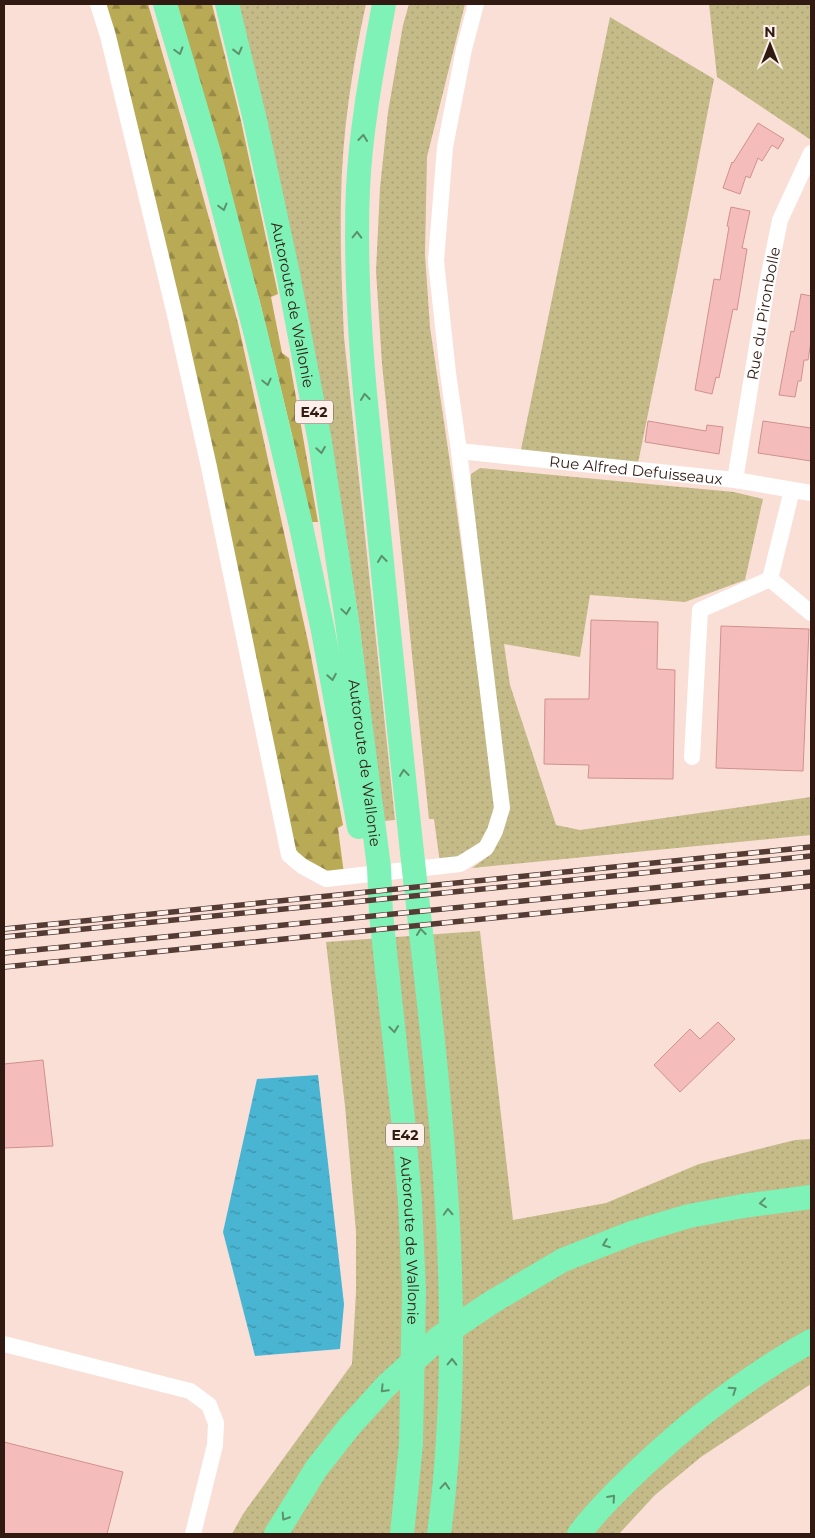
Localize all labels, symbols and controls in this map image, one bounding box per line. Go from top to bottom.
north arrow [745,20,795,70]
text: N [764,23,776,41]
one-way arrow [173,46,184,55]
one-way arrow [232,47,243,56]
one-way arrow [357,134,368,142]
one-way arrow [217,203,228,211]
street label: Autoroute de Wallonie [268,220,319,389]
one-way arrow [352,231,362,238]
street label: Rue du Pironbolle [742,245,784,381]
one-way arrow [261,378,272,387]
one-way arrow [360,393,371,401]
road number: E42 [295,401,333,424]
one-way arrow [315,446,325,454]
street label: Rue Alfred Defuisseaux [549,451,724,488]
one-way arrow [377,555,388,563]
one-way arrow [340,607,351,615]
one-way arrow [326,673,336,682]
street label: Autoroute de Wallonie [345,678,386,848]
one-way arrow [399,768,410,776]
one-way arrow [416,928,427,936]
one-way arrow [388,1025,399,1033]
road number: E42 [386,1124,424,1146]
street label: Autoroute de Wallonie [397,1156,424,1325]
one-way arrow [759,1198,767,1208]
one-way arrow [442,1208,453,1216]
one-way arrow [602,1237,611,1248]
one-way arrow [446,1357,457,1365]
one-way arrow [381,1383,390,1392]
one-way arrow [727,1387,737,1396]
one-way arrow [439,1482,450,1490]
one-way arrow [606,1494,615,1503]
one-way arrow [282,1512,292,1521]

